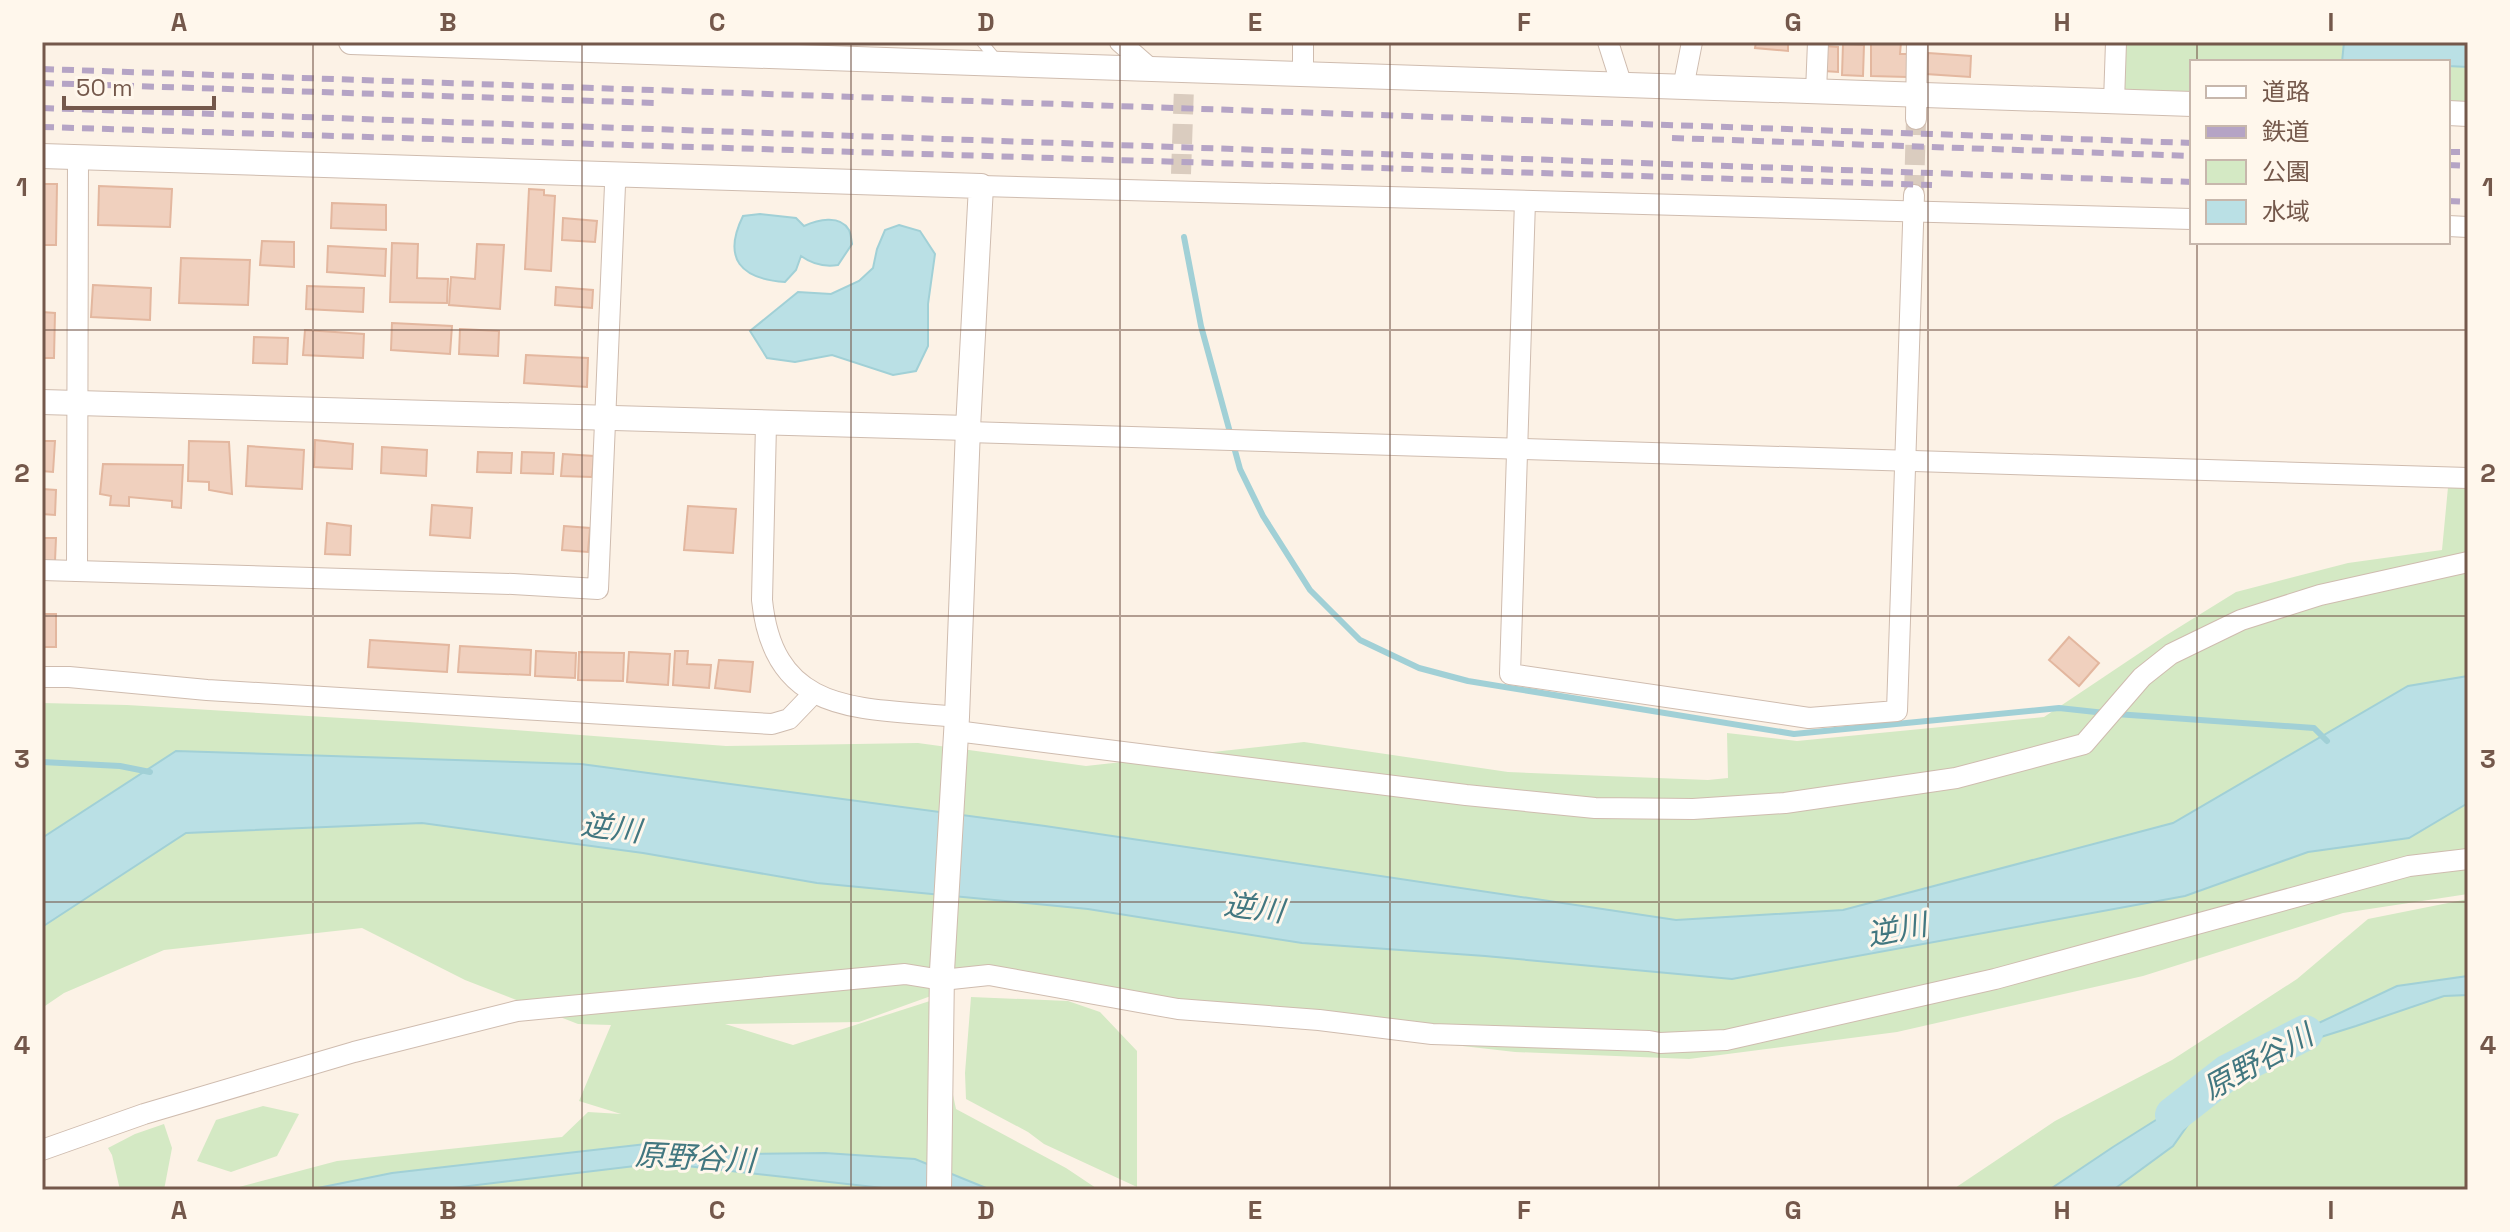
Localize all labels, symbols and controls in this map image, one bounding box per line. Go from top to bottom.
text: A [171,5,188,39]
text: B [439,5,457,39]
text: C [709,5,725,39]
text: D [977,5,995,39]
text: E [1248,5,1262,39]
text: F [1517,5,1531,39]
text: G [1784,5,1802,39]
text: H [2053,5,2071,39]
text: I [2328,5,2334,39]
scale bar [64,60,214,110]
legend [2190,60,2450,244]
text: 50 m [76,72,133,103]
text: 道路 [2262,76,2310,107]
text: 鉄道 [2262,116,2310,147]
text: 公園 [2262,156,2310,187]
text: 1 [16,170,28,204]
text: 1 [2482,170,2494,204]
text: 水域 [2262,196,2310,227]
text: 2 [14,456,30,490]
text: 2 [2480,456,2496,490]
text: 3 [14,742,30,776]
text: 3 [2480,742,2496,776]
water label: 逆川 [579,804,646,851]
water label: 逆川 [1222,884,1289,931]
water label: 逆川 [1864,904,1933,954]
water label: 原野谷川 [2196,1014,2322,1108]
text: 4 [14,1028,30,1062]
text: 4 [2480,1028,2496,1062]
water label: 原野谷川 [634,1135,759,1180]
text: A [171,1193,188,1227]
text: B [439,1193,457,1227]
text: C [709,1193,725,1227]
text: D [977,1193,995,1227]
text: E [1248,1193,1262,1227]
text: F [1517,1193,1531,1227]
text: G [1784,1193,1802,1227]
text: H [2053,1193,2071,1227]
text: I [2328,1193,2334,1227]

